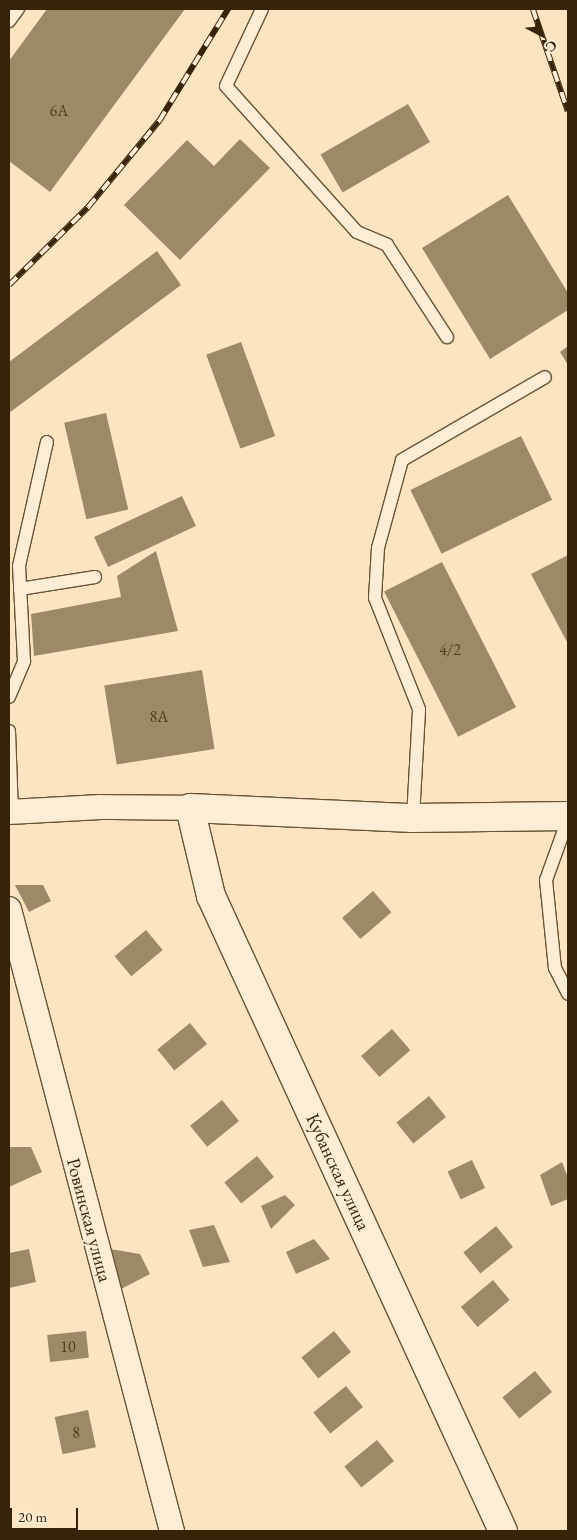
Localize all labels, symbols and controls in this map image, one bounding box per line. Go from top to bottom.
north arrow [517,10,567,60]
text: С [542,36,561,57]
house number: 6А [50,101,68,121]
house number: 4/2 [439,640,461,660]
house number: 8А [150,707,168,727]
street label: Кубанская улица [301,1110,375,1234]
street label: Ровинская улица [61,1156,117,1284]
house number: 10 [60,1337,76,1357]
house number: 8 [72,1423,80,1443]
scale bar [12,1498,80,1530]
text: 20 m [18,1507,47,1526]

